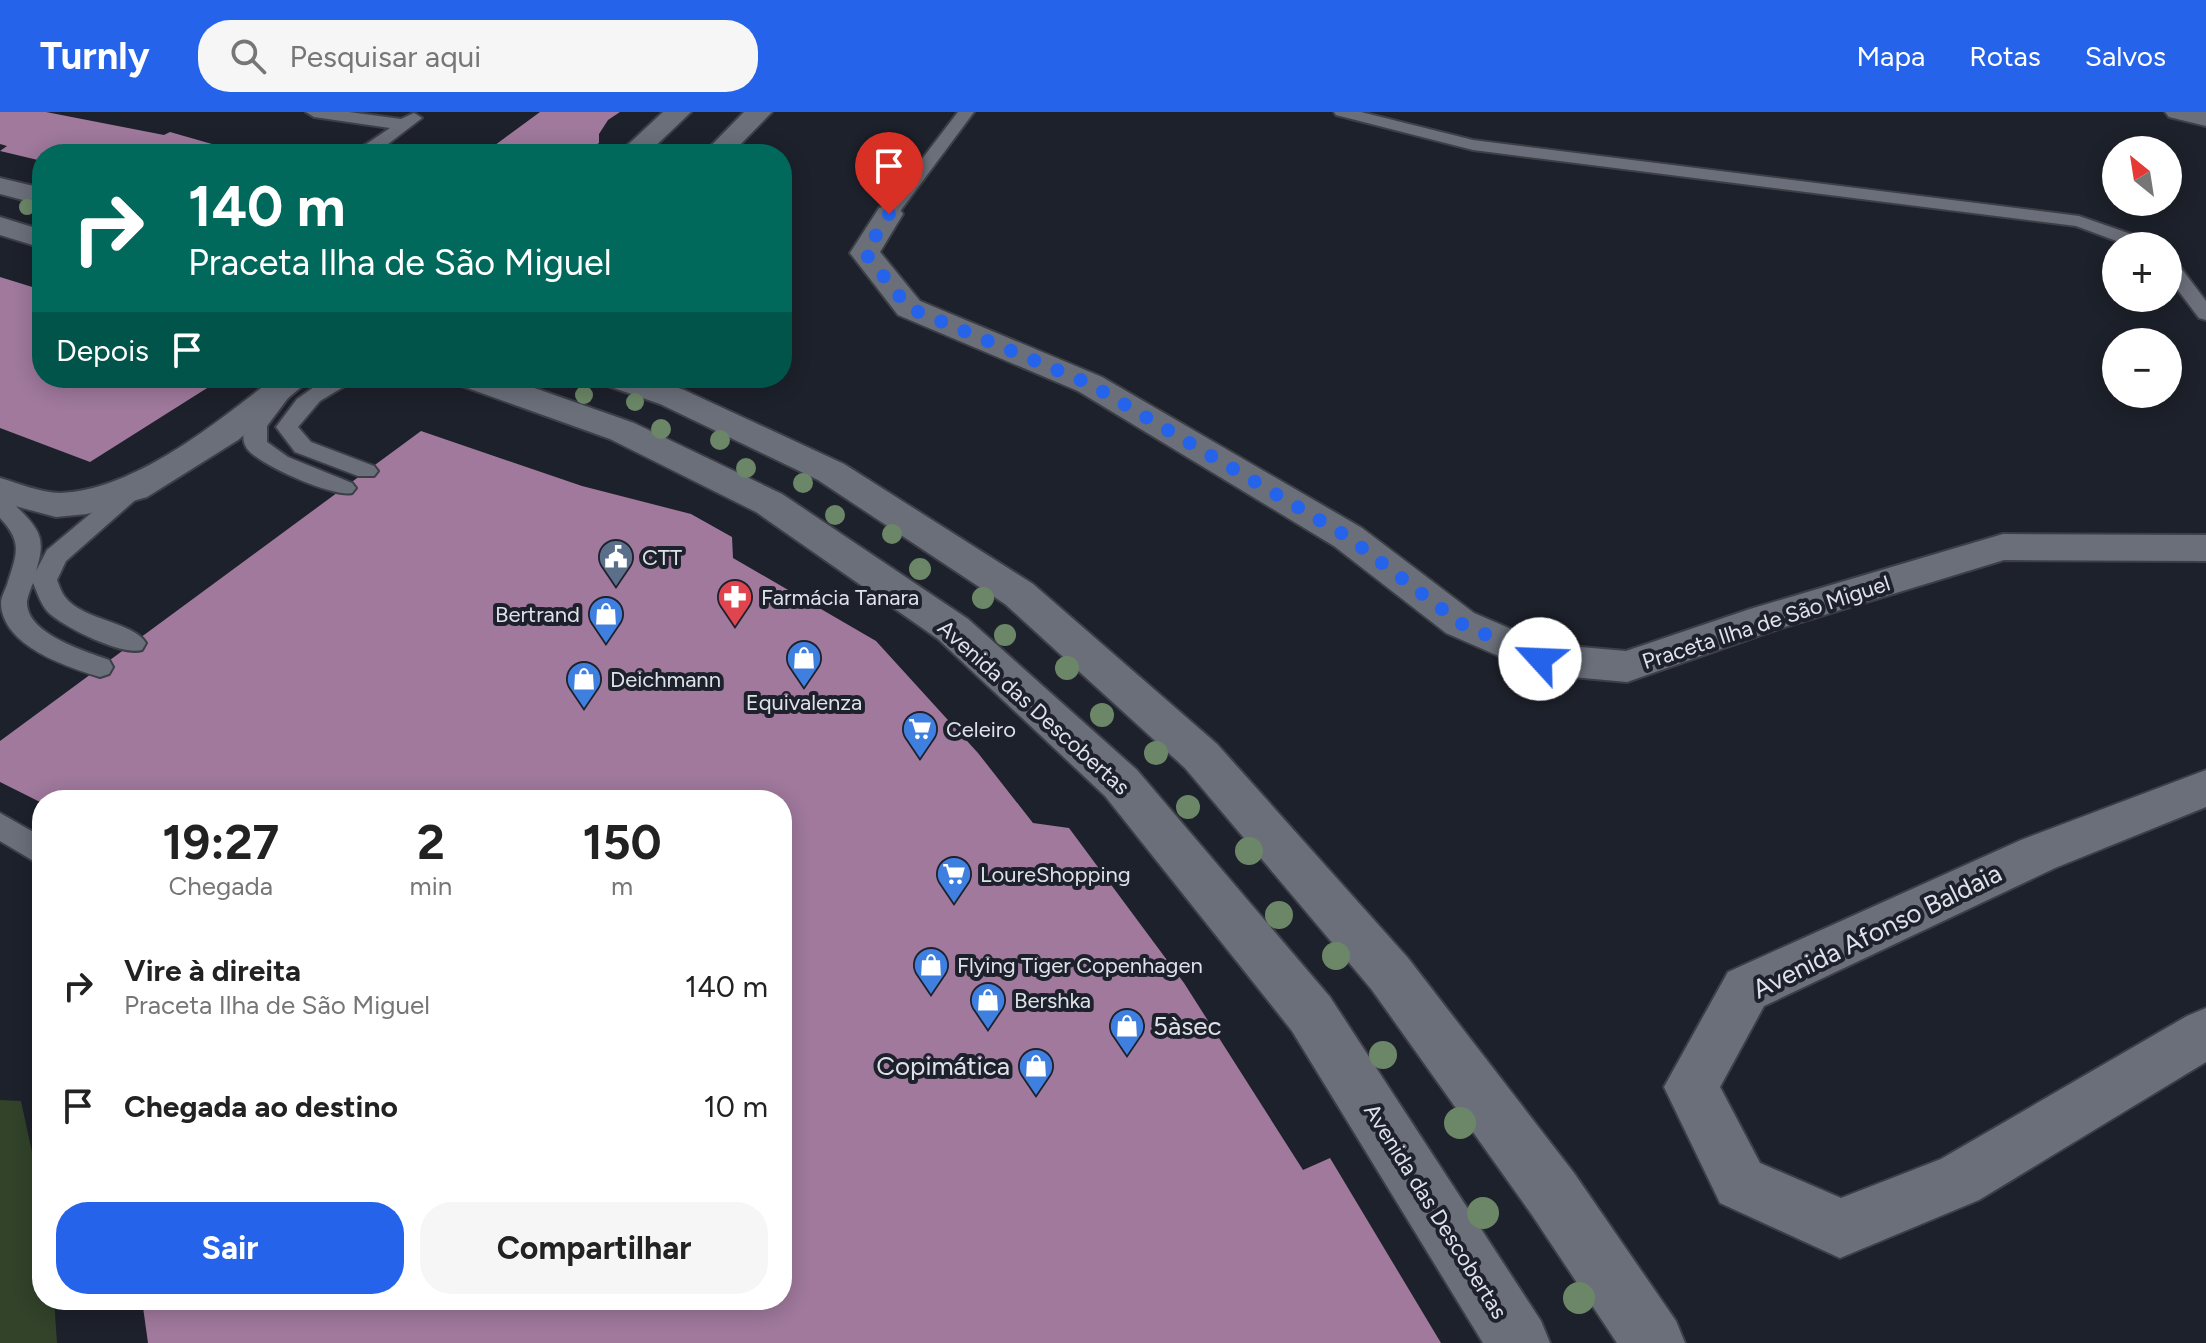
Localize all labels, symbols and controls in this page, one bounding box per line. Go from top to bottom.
search box [198,20,758,92]
text: Turnly [40,33,150,79]
icon: search [226,34,270,78]
text: Pesquisar aqui [290,38,481,75]
text: Mapa [1856,39,1925,73]
text: Rotas [1969,39,2041,73]
text: Salvos [2085,39,2166,73]
pin [855,132,923,214]
north arrow [2102,136,2182,216]
map controls [2102,136,2182,408]
icon: arrive [867,144,911,188]
text: 140 m [188,173,346,240]
icon: right [56,176,160,280]
button: + [2102,232,2182,312]
text: Praceta Ilha de São Miguel [188,241,612,284]
icon: arrive [165,328,209,372]
button: − [2102,328,2182,408]
text: Depois [56,332,149,369]
public building icon: CTT [597,538,635,588]
place label: CTT [642,544,682,571]
street label: Praceta Ilha de São Miguel [1639,570,1893,675]
pharmacy icon: Farmácia Tanara [716,578,754,628]
place label: Farmácia Tanara [761,584,919,611]
shop icon: Bertrand [587,595,625,645]
place label: Bertrand [495,601,580,628]
street label: Avenida das Descobertas [932,614,1135,801]
position arrow [1498,617,1582,701]
shop icon: Equivalenza [785,639,823,689]
shop icon: Deichmann [565,660,603,710]
place label: Deichmann [610,666,721,693]
place label: Equivalenza [746,689,862,716]
supermarket icon: Celeiro [901,710,939,760]
place label: Celeiro [946,716,1016,743]
text: 19:27 [162,813,279,871]
text: 2 [417,813,445,871]
text: 150 [582,813,662,871]
supermarket icon: LoureShopping [935,855,973,905]
street label: Avenida Afonso Baldaia [1747,857,2007,1005]
place label: LoureShopping [980,861,1131,888]
text: Chegada [169,870,273,902]
text: min [410,870,452,902]
text: m [611,870,633,902]
shop icon: Flying Tiger Copenhagen [912,946,950,996]
text: Vire à direita [124,952,301,989]
place label: Flying Tiger Copenhagen [957,952,1203,979]
icon: right [56,964,100,1008]
text: 140 m [685,968,768,1005]
shop icon: Bershka [969,981,1007,1031]
place label: Bershka [1014,987,1091,1014]
text: Praceta Ilha de São Miguel [124,989,430,1021]
shop icon: 5àsec [1108,1007,1146,1057]
place label: 5àsec [1153,1010,1222,1042]
shop icon: Copimática [1017,1047,1055,1097]
place label: Copimática [876,1050,1010,1082]
icon: arrive [56,1084,100,1128]
text: Chegada ao destino [124,1088,398,1125]
text: 10 m [703,1088,768,1125]
street label: Avenida das Descobertas [1358,1099,1513,1324]
button: Sair [56,1202,404,1294]
button: Compartilhar [420,1202,768,1294]

